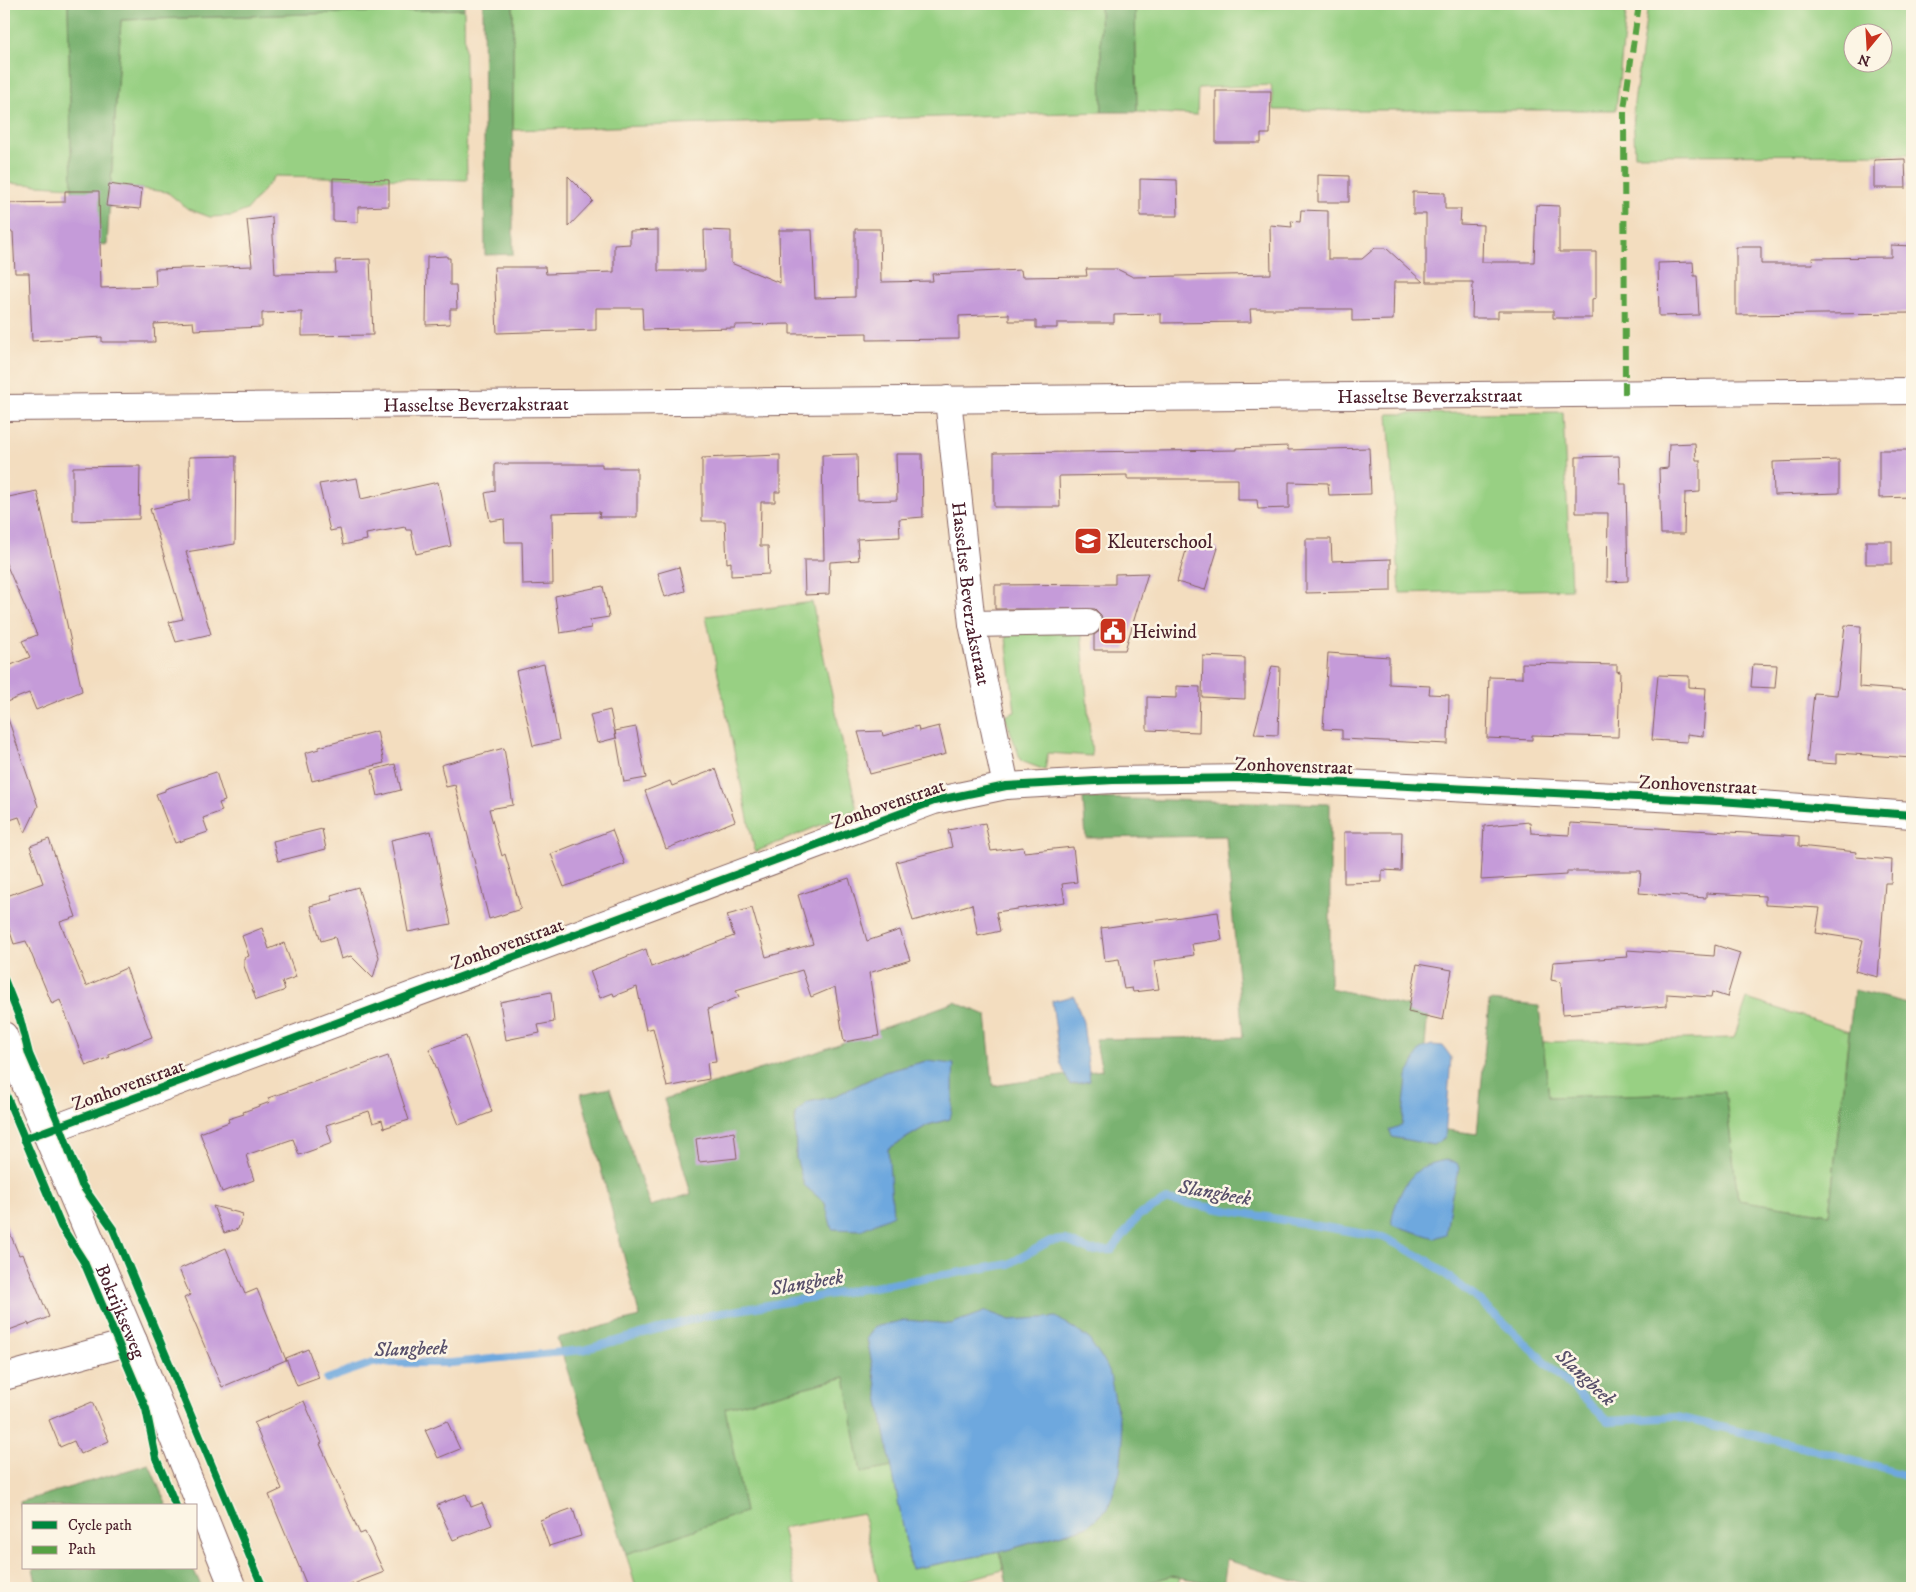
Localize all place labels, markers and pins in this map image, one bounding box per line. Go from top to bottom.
school or university icon: Kleuterschool [1073,526,1103,556]
place label: Kleuterschool [1107,531,1213,554]
public building icon: Heiwind [1098,616,1128,646]
place label: Heiwind [1132,621,1197,644]

